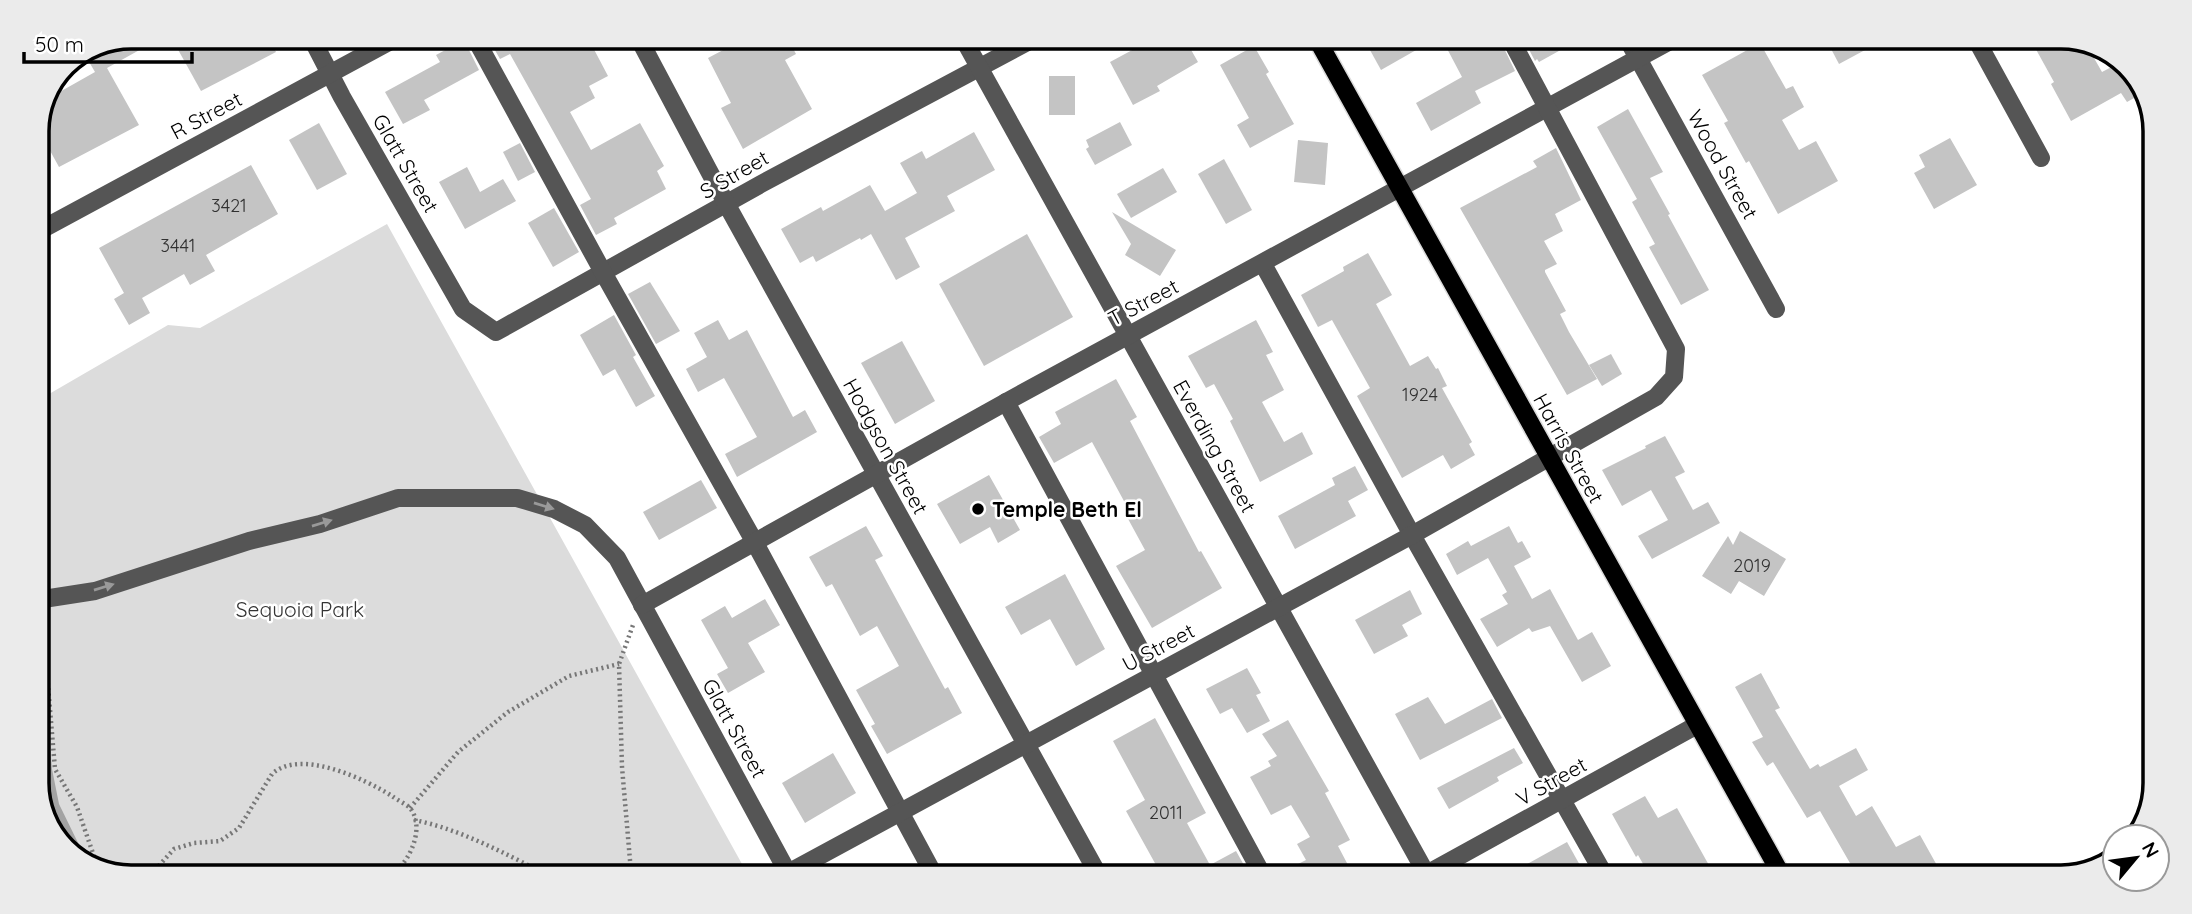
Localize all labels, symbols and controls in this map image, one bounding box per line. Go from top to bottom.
scale bar [24,21,192,65]
text: 50 m [35,31,84,57]
street label: R Street [166,85,246,145]
street label: Wood Street [1682,105,1764,223]
street label: Glatt Street [367,109,445,217]
street label: S Street [695,144,773,204]
house number: 3421 [211,194,247,217]
house number: 3441 [161,234,195,257]
street label: T Street [1103,273,1183,331]
street label: Hodgson Street [838,374,934,518]
street label: Everding Street [1168,375,1262,517]
house number: 1924 [1402,383,1438,406]
street label: Harris Street [1528,389,1610,507]
place label: Temple Beth El [992,496,1142,522]
marker: Temple Beth El [970,501,986,517]
one-way arrow [534,502,555,512]
one-way arrow [312,518,333,528]
house number: 2019 [1733,554,1771,577]
one-way arrow [94,582,115,592]
park label: Sequoia Park [236,596,364,622]
street label: U Street [1117,617,1199,677]
street label: Glatt Street [697,674,773,782]
street label: V Street [1511,751,1591,811]
house number: 2011 [1149,801,1183,824]
north arrow [2101,823,2171,893]
text: N [2137,838,2165,862]

